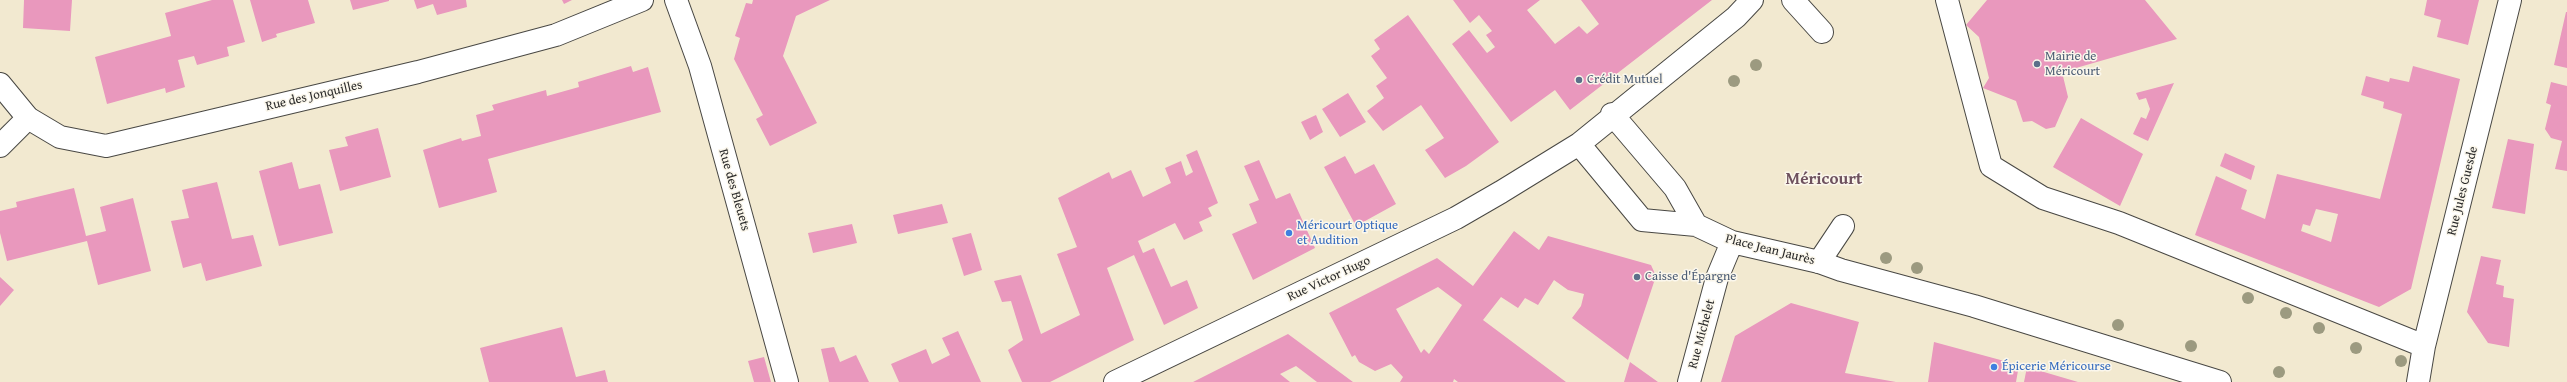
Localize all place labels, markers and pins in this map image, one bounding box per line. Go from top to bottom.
place label: Mairie de Méricourt [2045,49,2100,80]
marker: Mairie de Méricourt [2032,59,2042,69]
place label: Crédit Mutuel [1587,72,1663,88]
marker: Crédit Mutuel [1574,75,1584,85]
place label: Méricourt Optique et Audition [1297,218,1398,249]
marker: Méricourt Optique et Audition [1284,228,1294,238]
place label: Caisse d'Épargne [1645,269,1736,285]
marker: Caisse d'Épargne [1632,272,1642,282]
place label: Épicerie Méricourse [2002,359,2111,375]
marker: Épicerie Méricourse [1989,362,1999,372]

